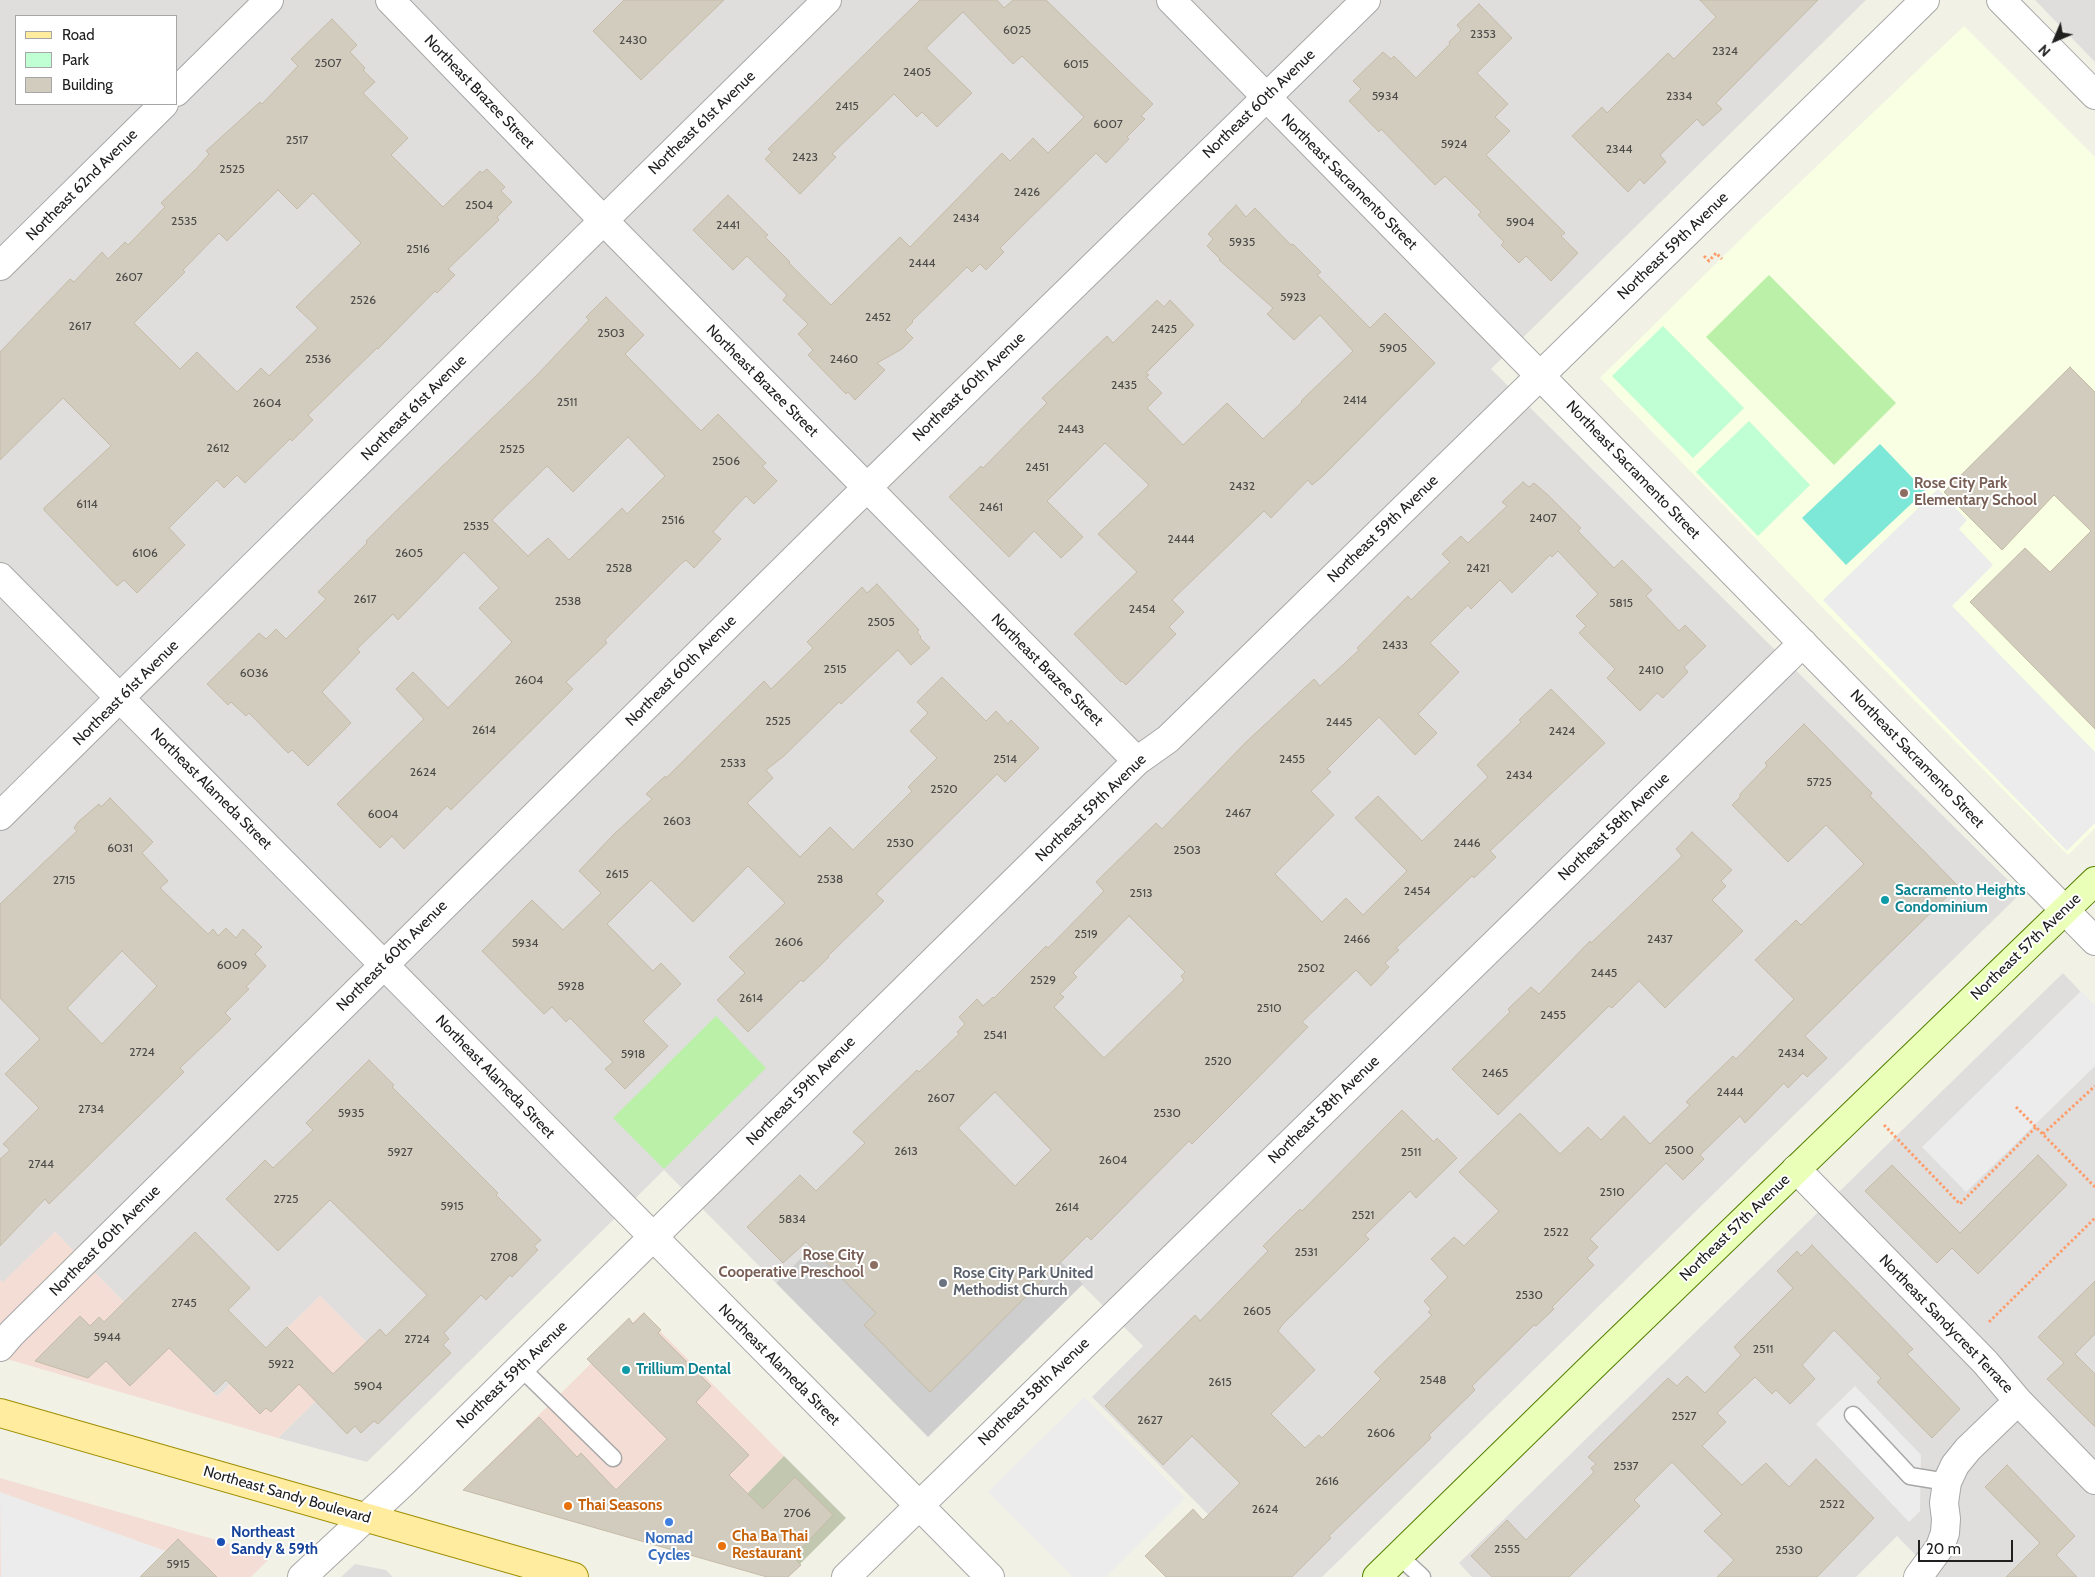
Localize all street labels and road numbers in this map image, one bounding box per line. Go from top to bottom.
street label: Northeast Brazee Street [420,31,538,153]
street label: Northeast 60th Avenue [1199,46,1319,162]
street label: Northeast 61st Avenue [645,67,759,179]
street label: Northeast Sacramento Street [1277,110,1421,254]
street label: Northeast 62nd Avenue [23,126,141,244]
street label: Northeast 59th Avenue [1614,189,1732,303]
street label: Northeast Brazee Street [702,321,822,441]
street label: Northeast 60th Avenue [909,329,1029,445]
street label: Northeast 61st Avenue [358,352,470,464]
street label: Northeast Sacramento Street [1562,397,1704,543]
street label: Northeast 59th Avenue [1324,472,1442,586]
street label: Northeast Brazee Street [987,610,1107,730]
street label: Northeast 60th Avenue [622,612,740,730]
street label: Northeast 61st Avenue [70,637,182,749]
street label: Northeast Sacramento Street [1846,686,1988,832]
street label: Northeast Alameda Street [147,725,275,853]
street label: Northeast 59th Avenue [1032,751,1150,865]
street label: Northeast 58th Avenue [1555,769,1673,885]
street label: Northeast 57th Avenue [1967,890,2085,1004]
street label: Northeast 60th Avenue [333,897,451,1015]
street label: Northeast Alameda Street [431,1012,559,1142]
street label: Northeast 59th Avenue [743,1033,859,1149]
street label: Northeast 58th Avenue [1265,1052,1383,1168]
street label: Northeast 57th Avenue [1676,1171,1794,1285]
street label: Northeast 60th Avenue [46,1182,164,1300]
street label: Northeast Sandycrest Terrace [1875,1251,2017,1397]
street label: Northeast Alameda Street [715,1301,843,1429]
street label: Northeast 59th Avenue [453,1318,571,1432]
street label: Northeast 58th Avenue [975,1334,1093,1450]
street label: Northeast Sandy Boulevard [201,1462,373,1528]

